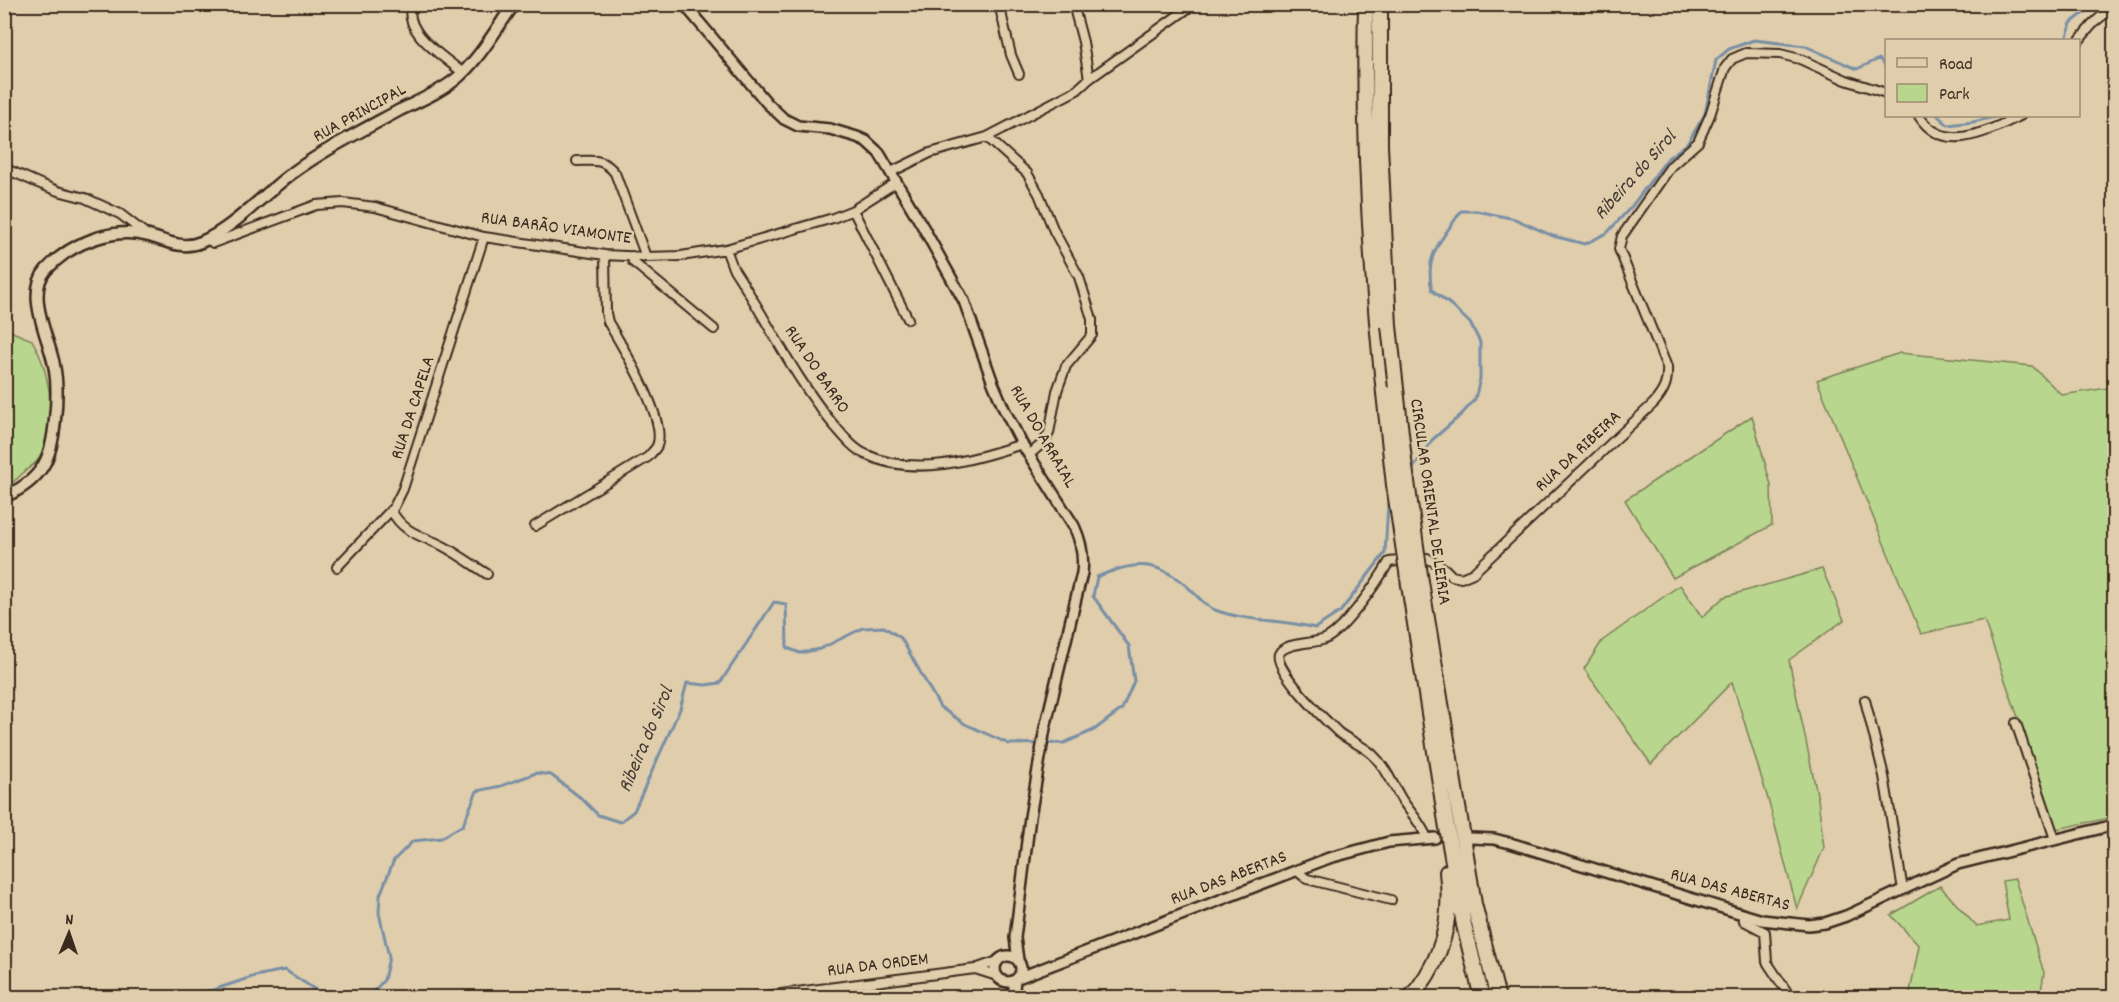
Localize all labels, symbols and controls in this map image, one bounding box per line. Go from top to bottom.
legend [1885,39,2080,117]
text: Road [1939,53,1973,78]
street label: RUA PRINCIPAL [309,78,411,150]
text: Park [1939,83,1970,108]
water label: Ribeira do Sirol [1588,123,1685,227]
street label: RUA BARÃO VIAMONTE [479,206,633,252]
street label: RUA DO BARRO [777,321,855,419]
street label: RUA DA CAPELA [386,353,442,463]
street label: RUA DO ARRAIAL [1002,381,1082,494]
street label: CIRCULAR ORIENTAL DE LEIRIA [1402,397,1456,607]
street label: RUA DA RIBEIRA [1530,405,1628,499]
water label: Ribeira do Sirol [612,681,683,797]
street label: RUA DAS ABERTAS [1167,845,1291,913]
street label: RUA DAS ABERTAS [1667,863,1793,919]
north arrow [39,903,99,963]
text: N [65,909,74,932]
street label: RUA DA ORDEM [826,947,930,985]

